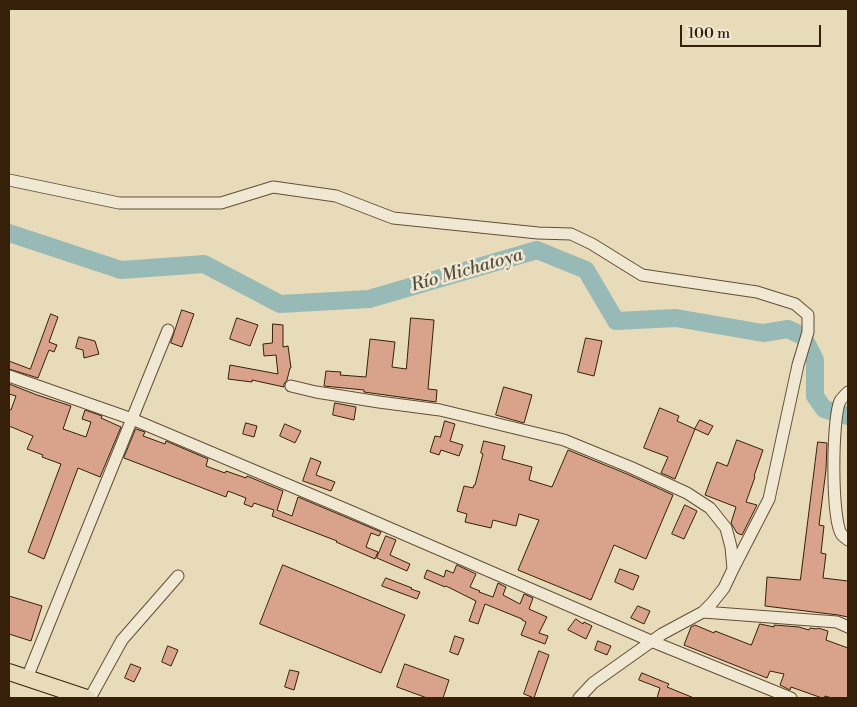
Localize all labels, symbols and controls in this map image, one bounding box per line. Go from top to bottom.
scale bar [682,15,823,47]
text: 100 m [688,24,730,43]
water label: Río Michatoya [409,245,525,297]

